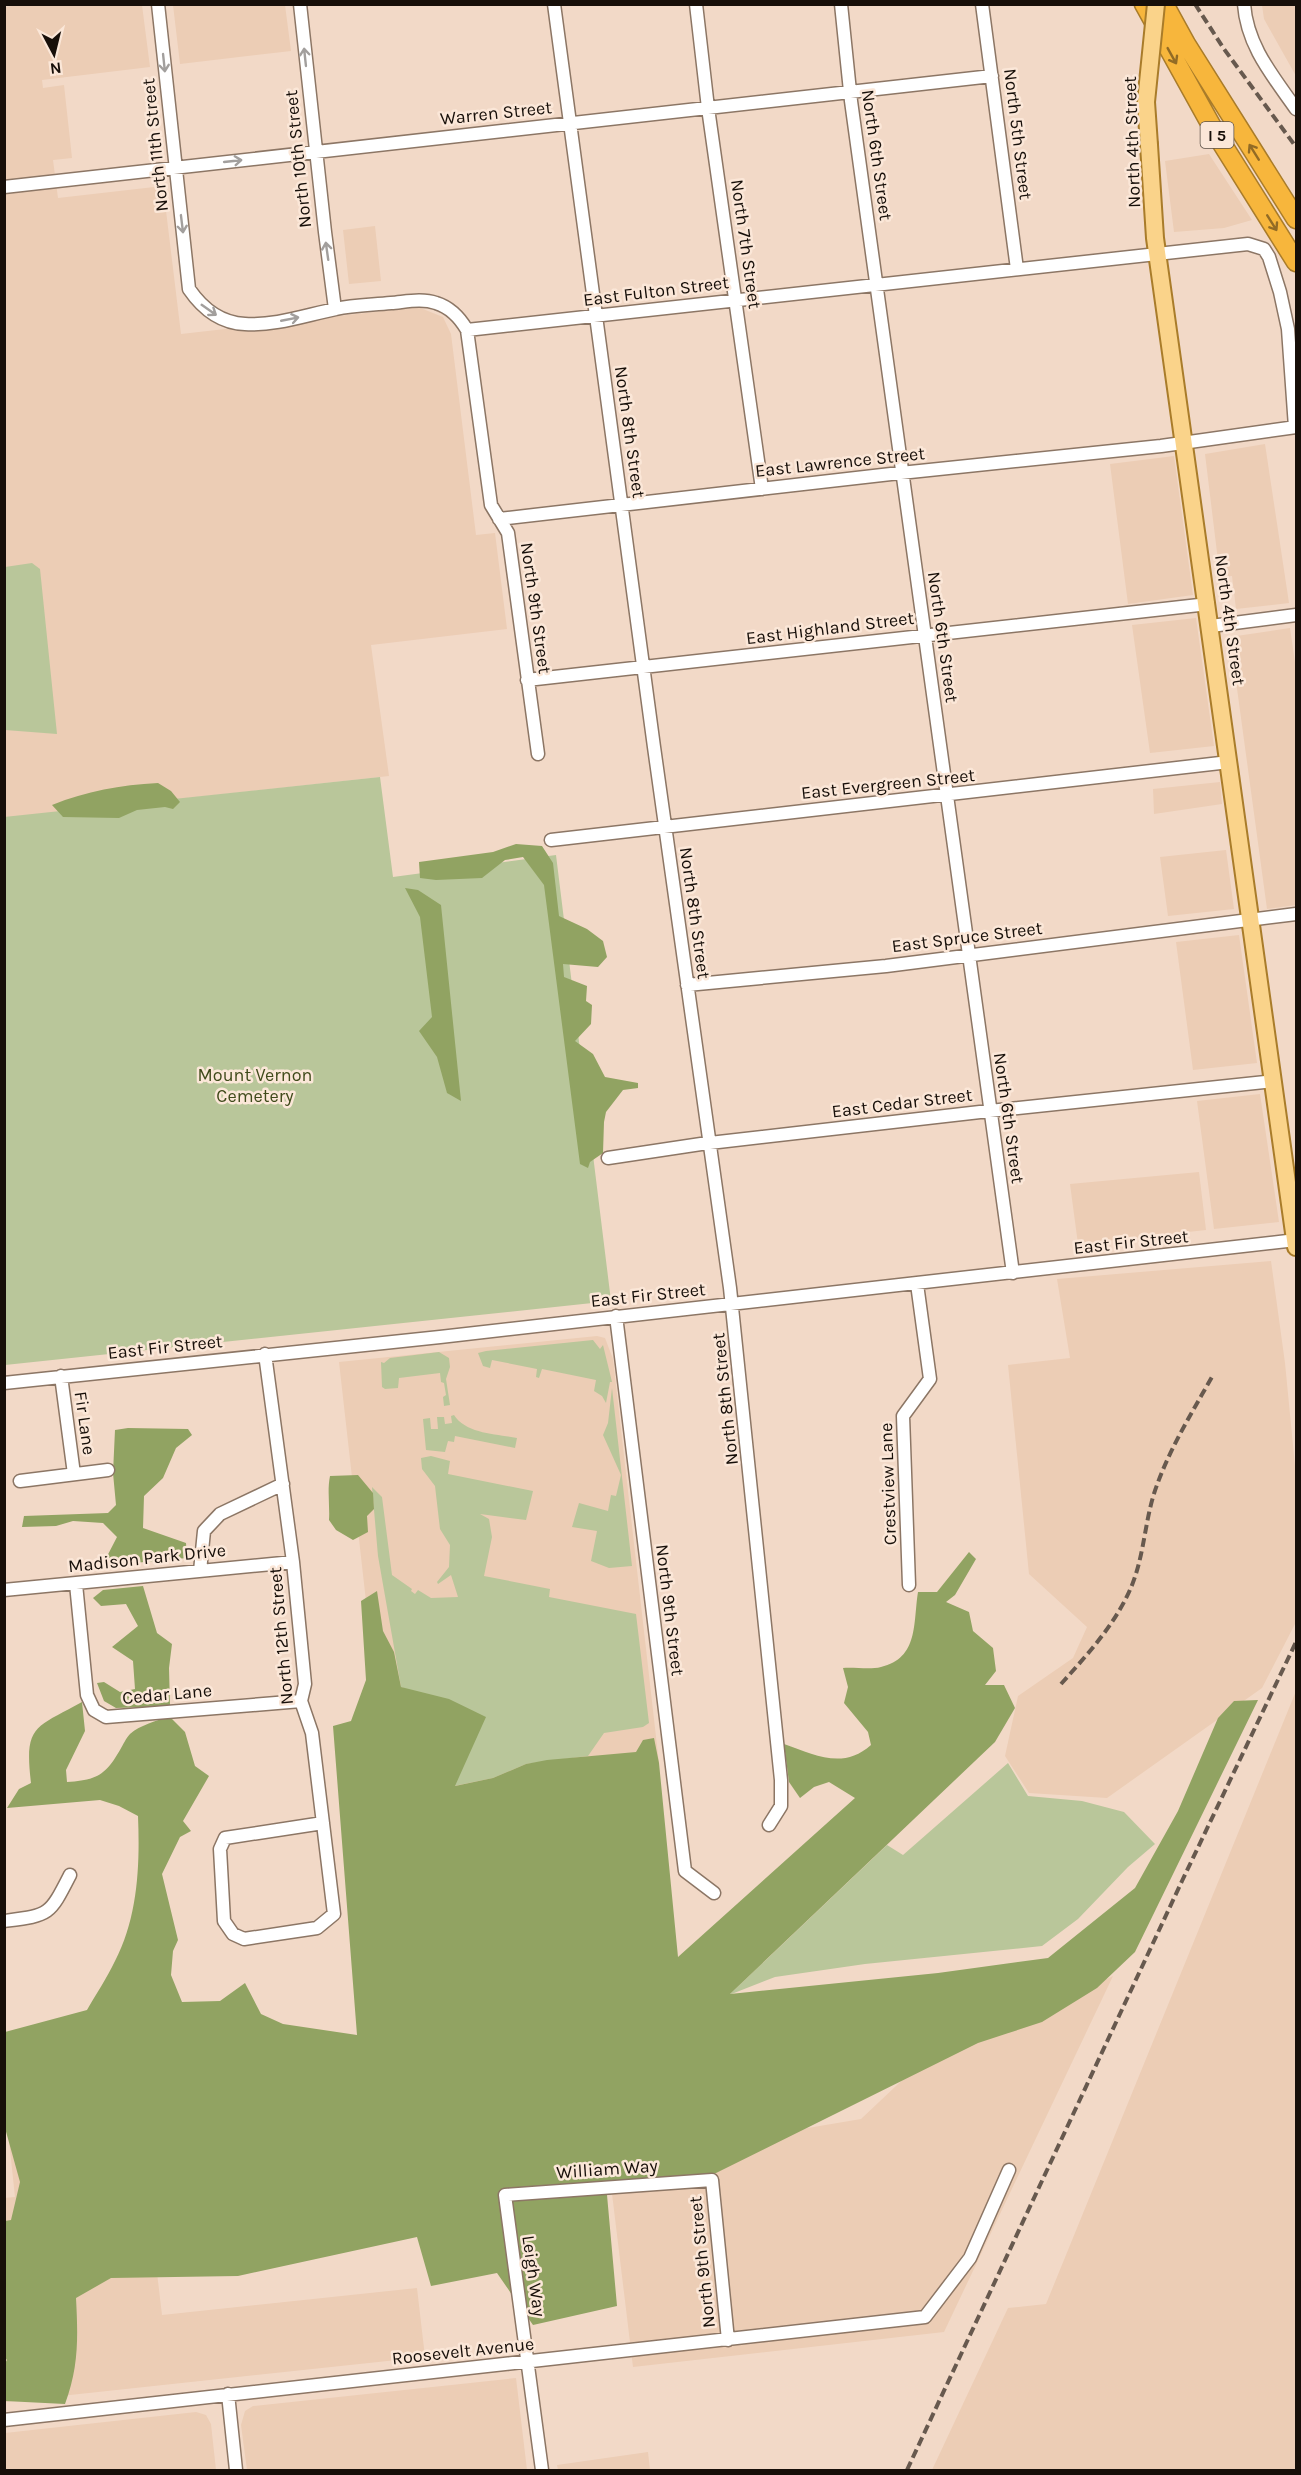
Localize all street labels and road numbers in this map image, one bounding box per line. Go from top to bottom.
street label: North 5th Street [999,67,1037,201]
street label: North 4th Street [1119,75,1145,208]
street label: North 11th Street [137,77,173,213]
street label: North 6th Street [857,88,897,222]
street label: North 10th Street [280,89,316,229]
street label: Warren Street [439,96,553,130]
road number: I 5 [1200,122,1234,148]
street label: North 7th Street [726,178,766,310]
street label: East Fulton Street [582,271,730,311]
street label: North 8th Street [610,365,650,500]
street label: East Lawrence Street [754,442,926,482]
street label: North 9th Street [516,541,556,675]
street label: North 4th Street [1210,553,1250,687]
street label: North 6th Street [923,570,963,704]
street label: East Highland Street [745,607,915,649]
street label: East Evergreen Street [800,764,976,804]
street label: North 8th Street [675,846,715,981]
street label: East Spruce Street [890,917,1044,957]
street label: North 6th Street [989,1051,1029,1185]
street label: East Cedar Street [830,1083,974,1123]
street label: East Fir Street [1072,1225,1190,1259]
street label: East Fir Street [589,1278,707,1312]
street label: East Fir Street [106,1330,224,1364]
street label: North 8th Street [707,1332,743,1466]
street label: Fir Lane [70,1390,100,1456]
street label: Crestview Lane [875,1422,901,1546]
street label: Madison Park Drive [67,1539,227,1577]
street label: North 9th Street [651,1543,689,1677]
street label: North 12th Street [264,1566,298,1706]
street label: Cedar Lane [121,1679,213,1709]
street label: William Way [555,2154,659,2184]
street label: North 9th Street [684,2195,720,2329]
street label: Leigh Way [517,2234,551,2319]
street label: Roosevelt Avenue [391,2333,535,2369]

